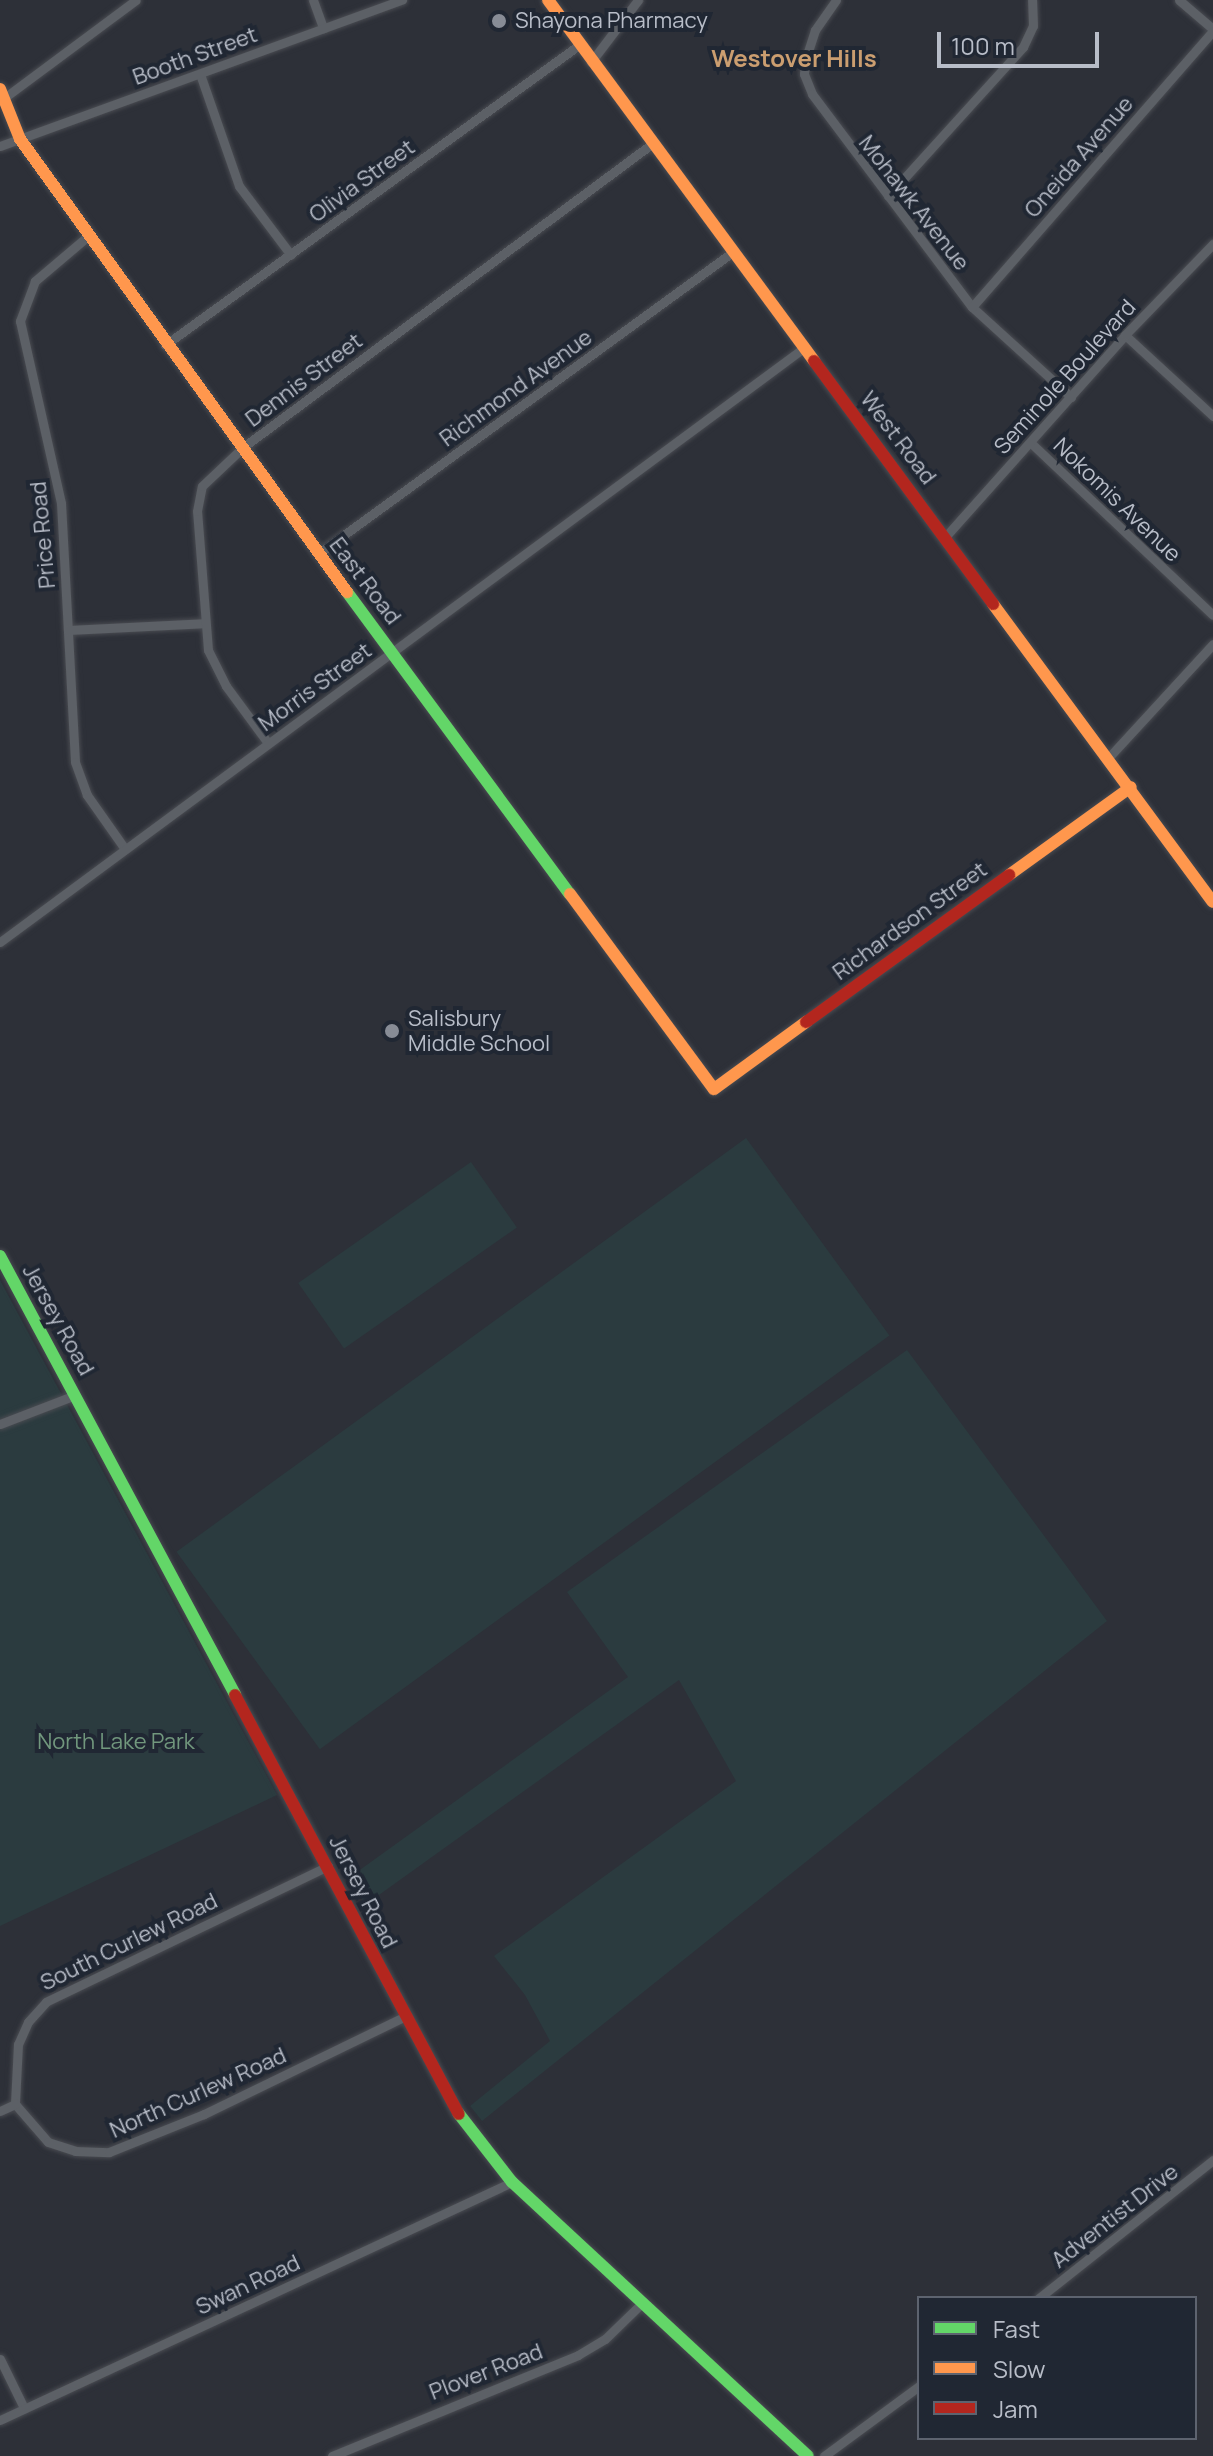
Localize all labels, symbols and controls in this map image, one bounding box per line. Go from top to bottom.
place label: Shayona Pharmacy [515,8,708,34]
marker: Shayona Pharmacy [490,12,508,30]
scale bar [941,16,1103,66]
street label: Booth Street [129,21,261,91]
text: 100 m [951,29,1015,62]
district label: Westover Hills [711,44,877,72]
street label: Oneida Avenue [1019,91,1139,223]
street label: Mohawk Avenue [853,130,975,276]
street label: Olivia Street [304,134,420,228]
street label: Seminole Boulevard [989,294,1141,460]
street label: Richmond Avenue [435,324,597,452]
street label: Dennis Street [240,328,368,432]
street label: West Road [855,387,941,489]
street label: Nokomis Avenue [1048,433,1186,567]
street label: Price Road [25,480,61,590]
street label: East Road [324,532,406,630]
street label: Morris Street [253,637,377,737]
street label: Richardson Street [828,856,992,986]
place label: Salisbury Middle School [408,1005,550,1056]
marker: Salisbury Middle School [383,1022,401,1040]
street label: Jersey Road [17,1260,99,1380]
park label: North Lake Park [37,1729,195,1755]
street label: Jersey Road [323,1831,403,1953]
street label: South Curlew Road [36,1888,222,1996]
street label: North Curlew Road [106,2042,290,2144]
street label: Adventist Drive [1046,2158,1184,2274]
street label: Swan Road [192,2249,304,2321]
legend [917,2296,1197,2440]
text: Fast [993,2312,1040,2345]
street label: Plover Road [426,2338,546,2406]
text: Slow [993,2352,1046,2385]
text: Jam [993,2392,1038,2425]

